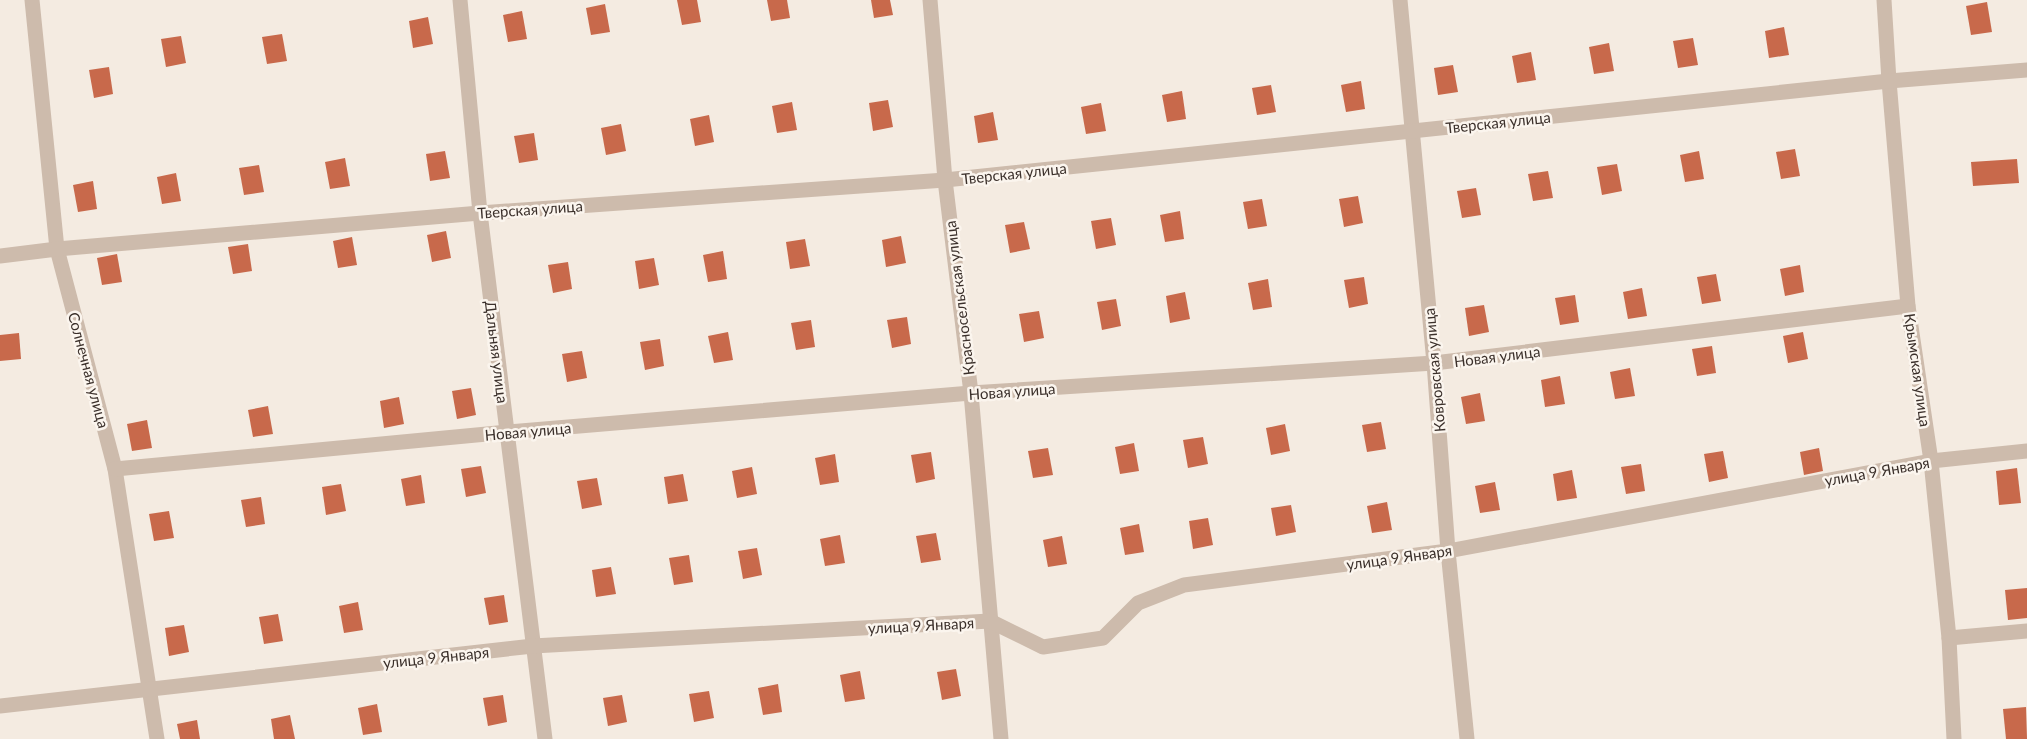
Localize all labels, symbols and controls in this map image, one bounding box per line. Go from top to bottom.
street label: Тверская улица [1445,108,1551,136]
street label: Тверская улица [961,159,1067,187]
street label: Тверская улица [477,196,583,222]
street label: Красносельская улица [941,220,977,376]
street label: Дальняя улица [482,300,512,404]
street label: Ковровская улица [1420,307,1448,433]
street label: Солнечная улица [65,310,113,430]
street label: Крымская улица [1901,312,1935,428]
street label: Новая улица [1453,342,1541,370]
street label: Новая улица [968,379,1056,403]
street label: Новая улица [484,418,572,444]
street label: улица 9 Января [1823,453,1931,489]
street label: улица 9 Января [1345,541,1453,573]
street label: улица 9 Января [867,613,975,637]
street label: улица 9 Января [382,642,490,672]

